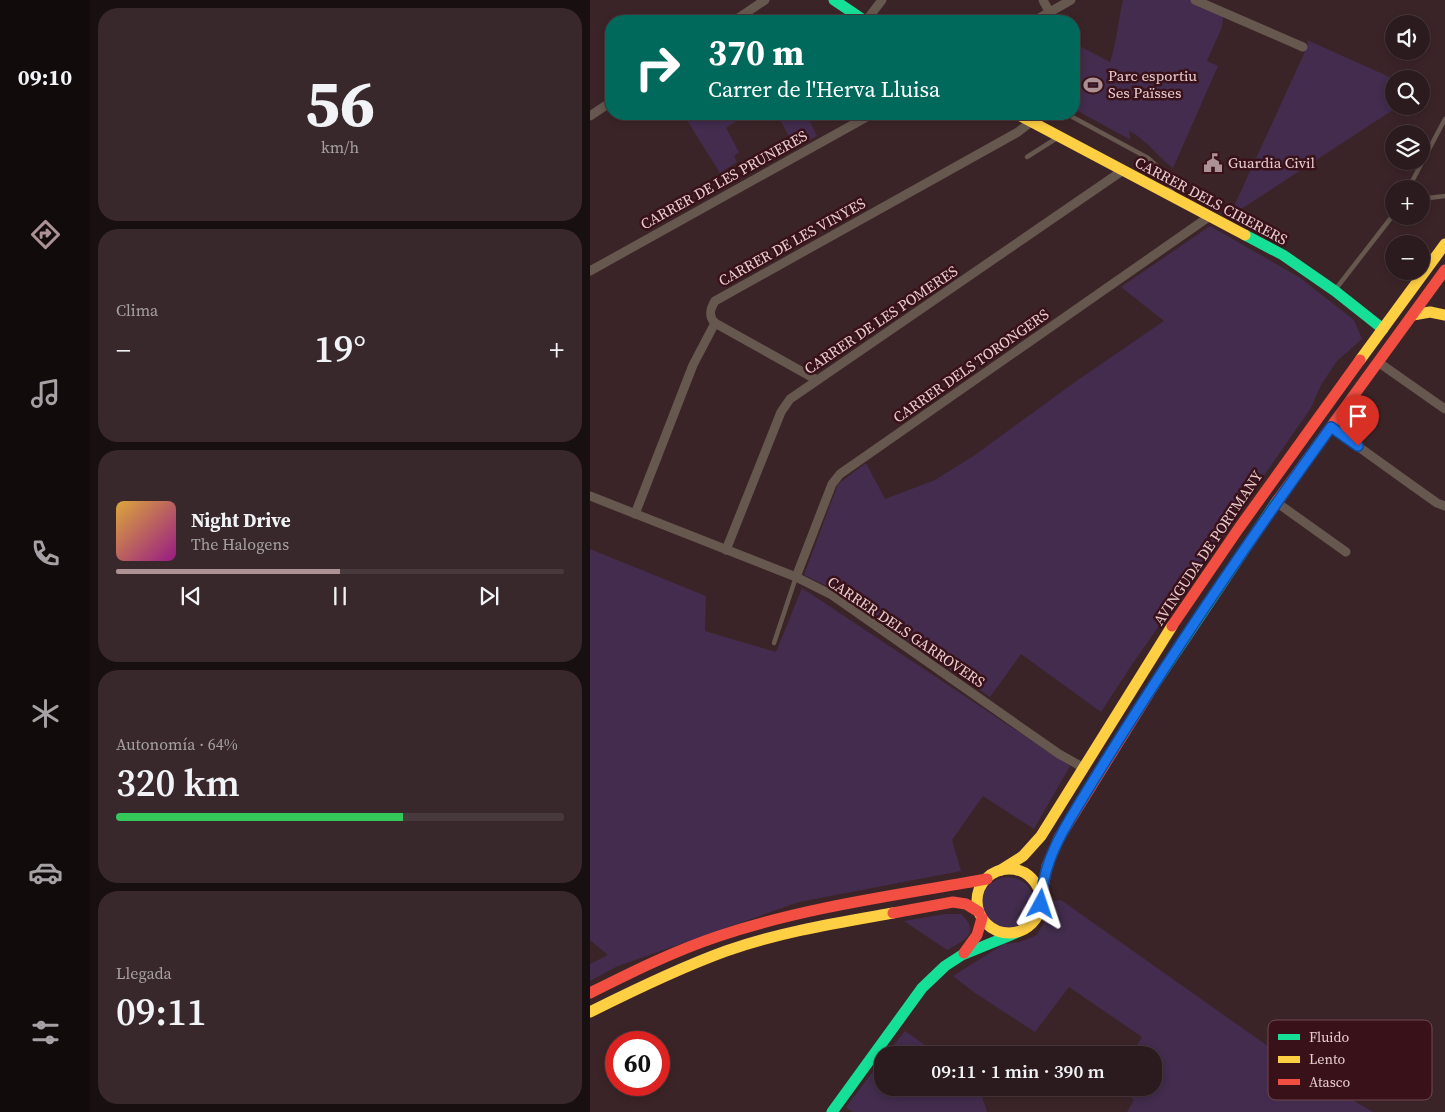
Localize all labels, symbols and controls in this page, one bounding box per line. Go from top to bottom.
map controls [1385,15,1430,280]
button: sound [1385,15,1430,60]
text: 370 m [708,29,804,77]
icon: right [625,35,690,100]
text: 56 [305,59,375,148]
text: 09:10 [18,62,72,92]
place label: Parc esportiu Ses Païsses [1108,65,1197,103]
button: search [1385,70,1430,115]
text: Carrer de l'Herva Lluisa [708,74,940,104]
sports icon: Parc esportiu Ses Païsses [1082,74,1104,96]
street label: CARRER DE LES PRUNERES [637,125,811,234]
button: layers [1385,125,1430,170]
text: km/h [321,136,359,158]
street label: CARRER DELS CIRERERS [1131,151,1292,250]
public building icon: Guardia Civil [1202,152,1224,174]
place label: Guardia Civil [1228,152,1316,173]
button: + [1385,180,1430,225]
street label: CARRER DE LES VINYES [714,192,869,291]
icon: directions [28,217,63,252]
button: − [1385,235,1430,280]
street label: CARRER DE LES POMERES [800,260,962,379]
text: Clima [116,299,158,321]
street label: CARRER DELS TORONGERS [888,303,1053,428]
text: 19° [314,323,366,375]
text: − [116,331,131,369]
text: + [549,331,564,369]
icon: music [28,376,63,411]
pin [1337,395,1379,446]
icon: arrive [1344,402,1372,430]
street label: AVINGUDA DE PORTMANY [1148,466,1268,629]
text: Night Drive [191,507,291,533]
text: The Halogens [191,533,289,555]
icon: phone [28,536,63,571]
street label: CARRER DELS GARROVERS [823,571,989,692]
icon: previous [177,582,205,610]
icon: pause [326,582,354,610]
icon: next [475,582,503,610]
icon: climate [28,696,63,731]
text: Autonomía · 64% [116,733,238,755]
text: 320 km [116,757,240,809]
icon: car [28,855,63,890]
position arrow [1014,877,1066,929]
text: Llegada [116,962,172,984]
text: 09:11 [116,986,206,1038]
icon: filters [28,1015,63,1050]
legend [1268,1020,1432,1100]
text: Fluido [1309,1027,1349,1047]
speed limit sign: 60 [605,1031,670,1096]
text: Lento [1309,1049,1345,1069]
text: 09:11 · 1 min · 390 m [931,1058,1105,1084]
text: Atasco [1309,1072,1351,1092]

